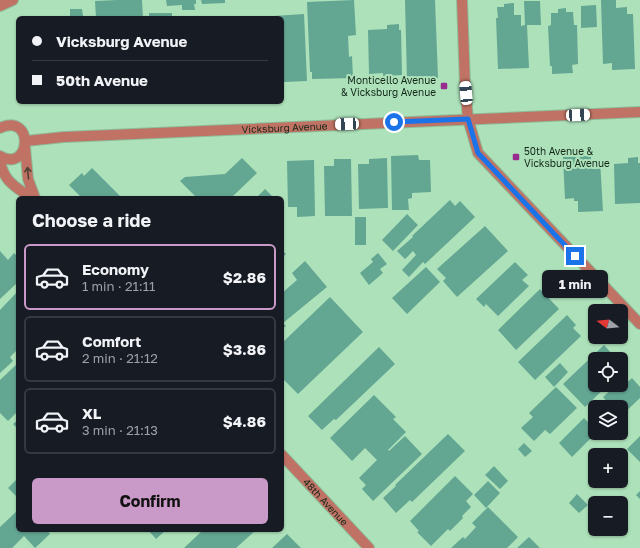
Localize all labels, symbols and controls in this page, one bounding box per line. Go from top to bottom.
text: Vicksburg Avenue [56,32,187,50]
text: 50th Avenue [56,71,148,89]
place label: Monticello Avenue & Vicksburg Avenue [341,74,436,98]
marker: Monticello Avenue & Vicksburg Avenue [439,81,449,91]
car [459,81,473,105]
car [566,108,590,122]
route start [385,113,403,131]
car [335,117,359,131]
street label: Vicksburg Avenue [241,120,328,135]
place label: 50th Avenue & Vicksburg Avenue [524,145,610,169]
marker: 50th Avenue & Vicksburg Avenue [511,152,521,162]
one-way arrow [25,167,32,180]
text: Choose a ride [32,209,151,231]
route end [566,247,584,265]
icon: car [34,259,70,295]
text: Economy [82,260,149,278]
text: $2.86 [223,268,266,286]
callout: 1 min [542,270,608,298]
text: 1 min [559,276,591,292]
text: 1 min · 21:11 [82,278,155,294]
north arrow [588,304,628,344]
map controls [588,304,628,536]
icon: car [34,331,70,367]
text: Comfort [82,332,141,350]
text: $3.86 [223,340,266,358]
text: 2 min · 21:12 [82,350,158,366]
button: locate [588,352,628,392]
button: layers [588,400,628,440]
icon: car [34,403,70,439]
text: XL [82,404,101,422]
text: $4.86 [223,412,266,430]
text: 3 min · 21:13 [82,422,158,438]
button: + [588,448,628,488]
street label: 48th Avenue [301,476,351,528]
button: Confirm [32,478,268,524]
button: − [588,496,628,536]

